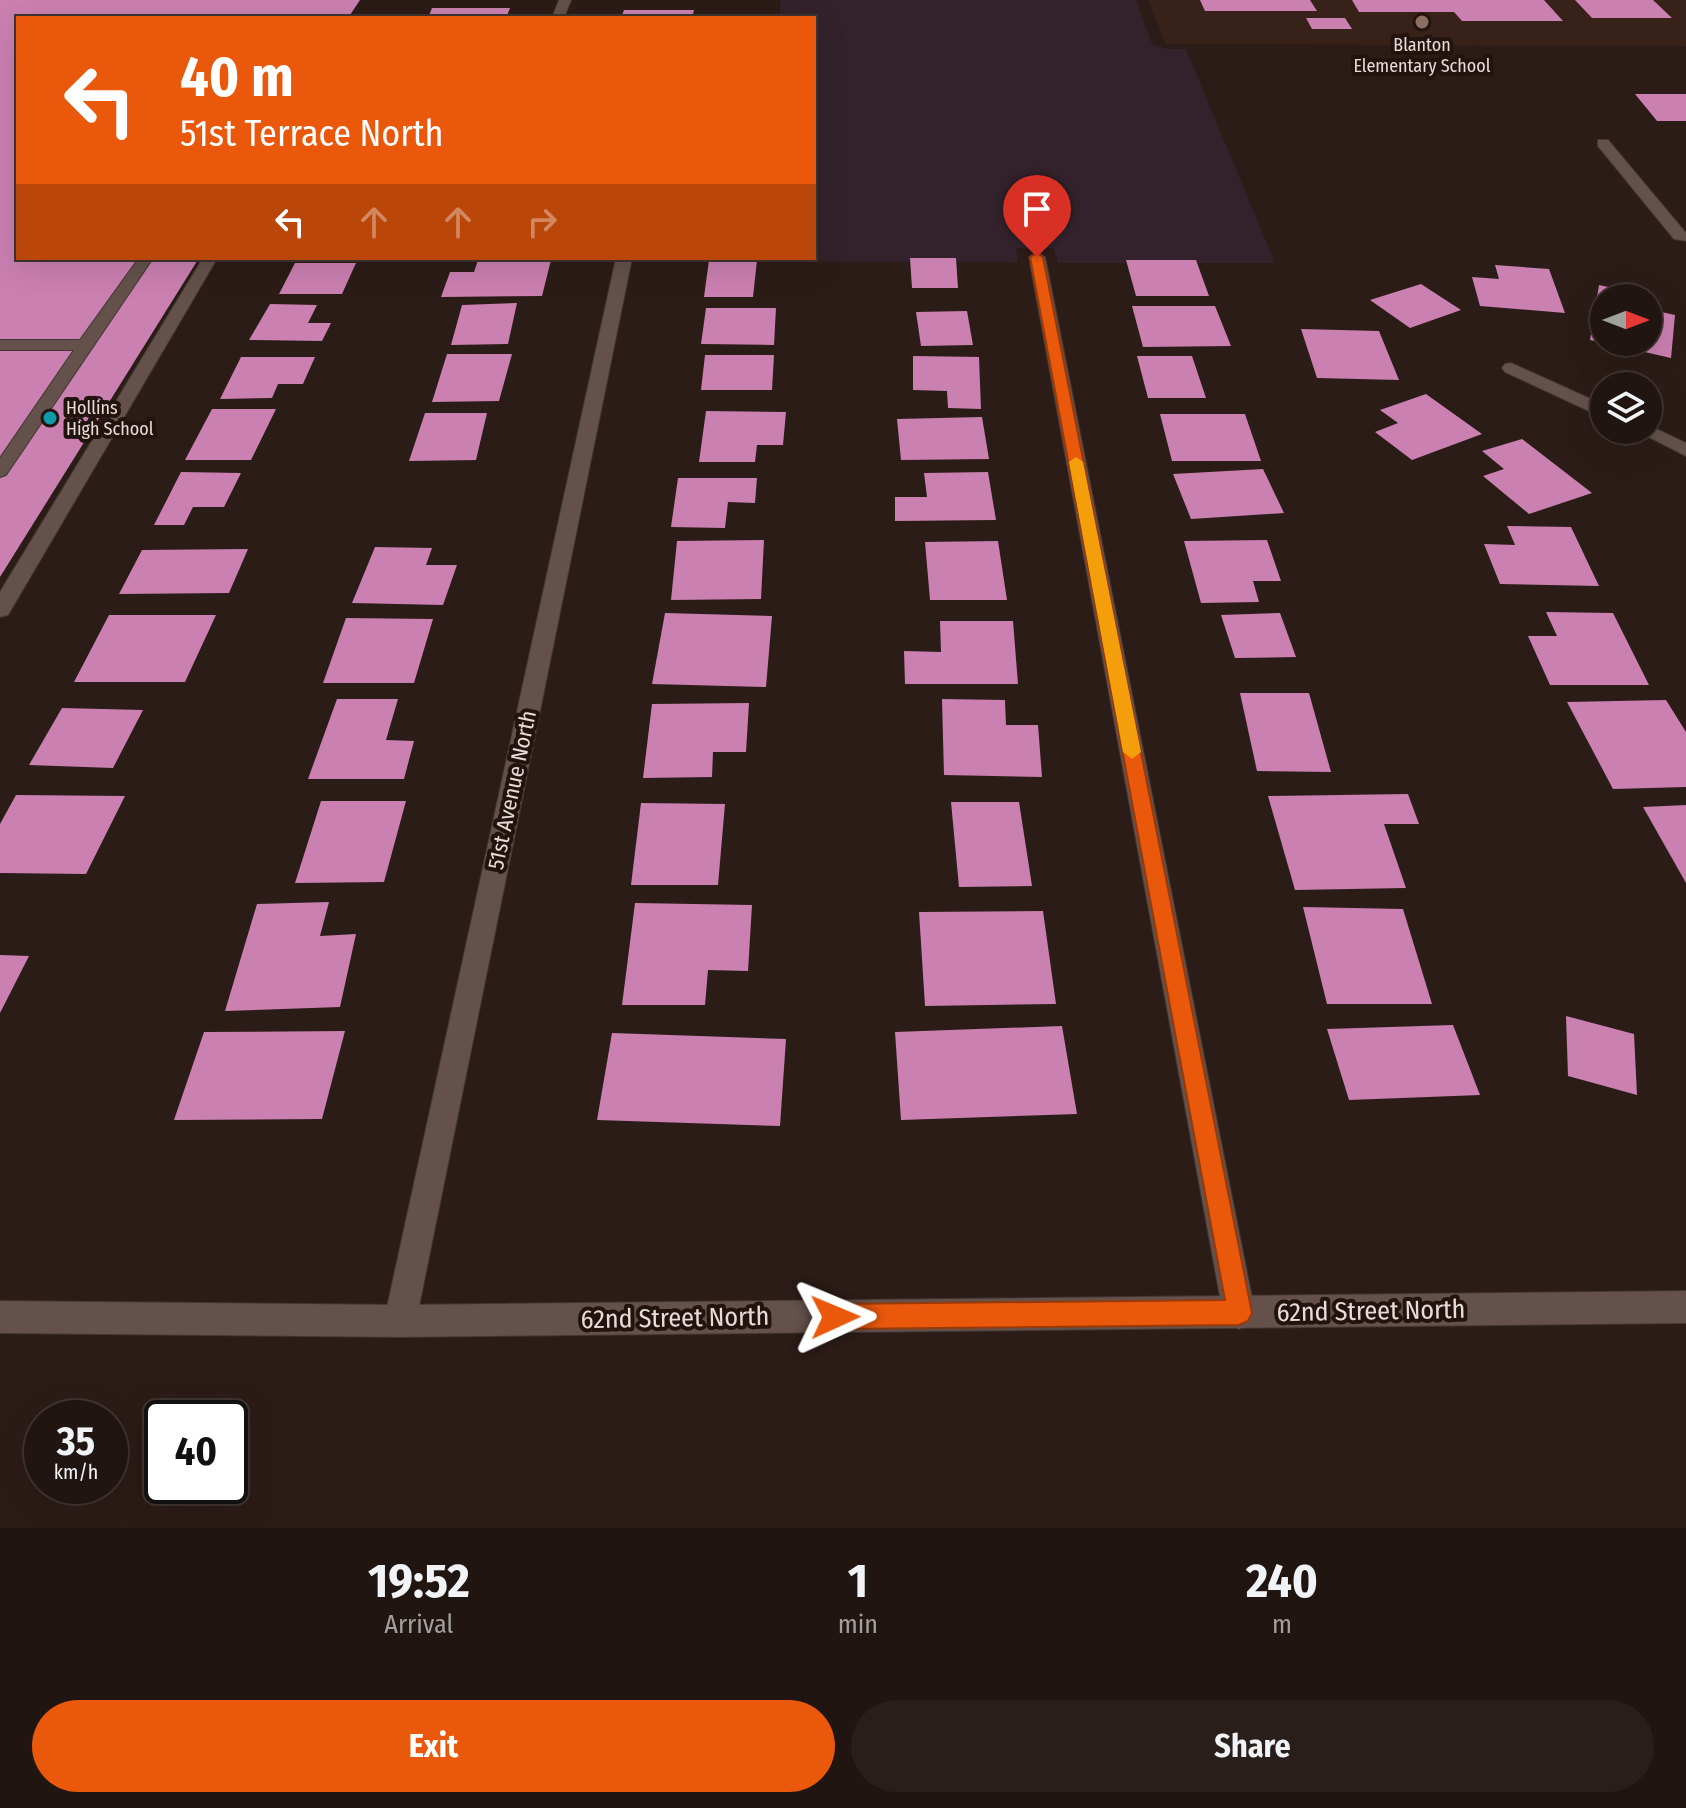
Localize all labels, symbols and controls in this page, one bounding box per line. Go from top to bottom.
marker: Blanton Elementary School [1413,13,1431,31]
place label: Blanton Elementary School [1353,34,1491,77]
text: 40 m [180,44,294,111]
icon: left [48,48,152,152]
text: 51st Terrace North [180,112,444,156]
pin [1003,175,1071,257]
icon: arrive [1015,187,1059,231]
icon: left [268,200,312,244]
icon: ahead [352,200,396,244]
icon: ahead [436,200,480,244]
icon: right [520,200,564,244]
north arrow [1590,284,1662,356]
map controls [1590,284,1662,444]
button: layers [1590,372,1662,444]
place label: Hollins High School [66,397,154,440]
marker: Hollins High School [41,409,59,427]
street label: 51st Avenue North [482,708,542,872]
position arrow [793,1275,877,1359]
street label: 62nd Street North [1276,1294,1466,1328]
street label: 62nd Street North [580,1301,770,1335]
speed limit sign: 40 [144,1400,248,1504]
text: 35 [57,1418,95,1466]
text: km/h [54,1460,98,1484]
text: 19:52 [368,1552,470,1610]
text: 1 [848,1552,868,1610]
text: 240 [1246,1552,1318,1610]
text: Arrival [384,1609,453,1640]
text: min [838,1609,878,1640]
text: m [1272,1609,1292,1640]
button: Exit [32,1700,835,1792]
button: Share [851,1700,1654,1792]

